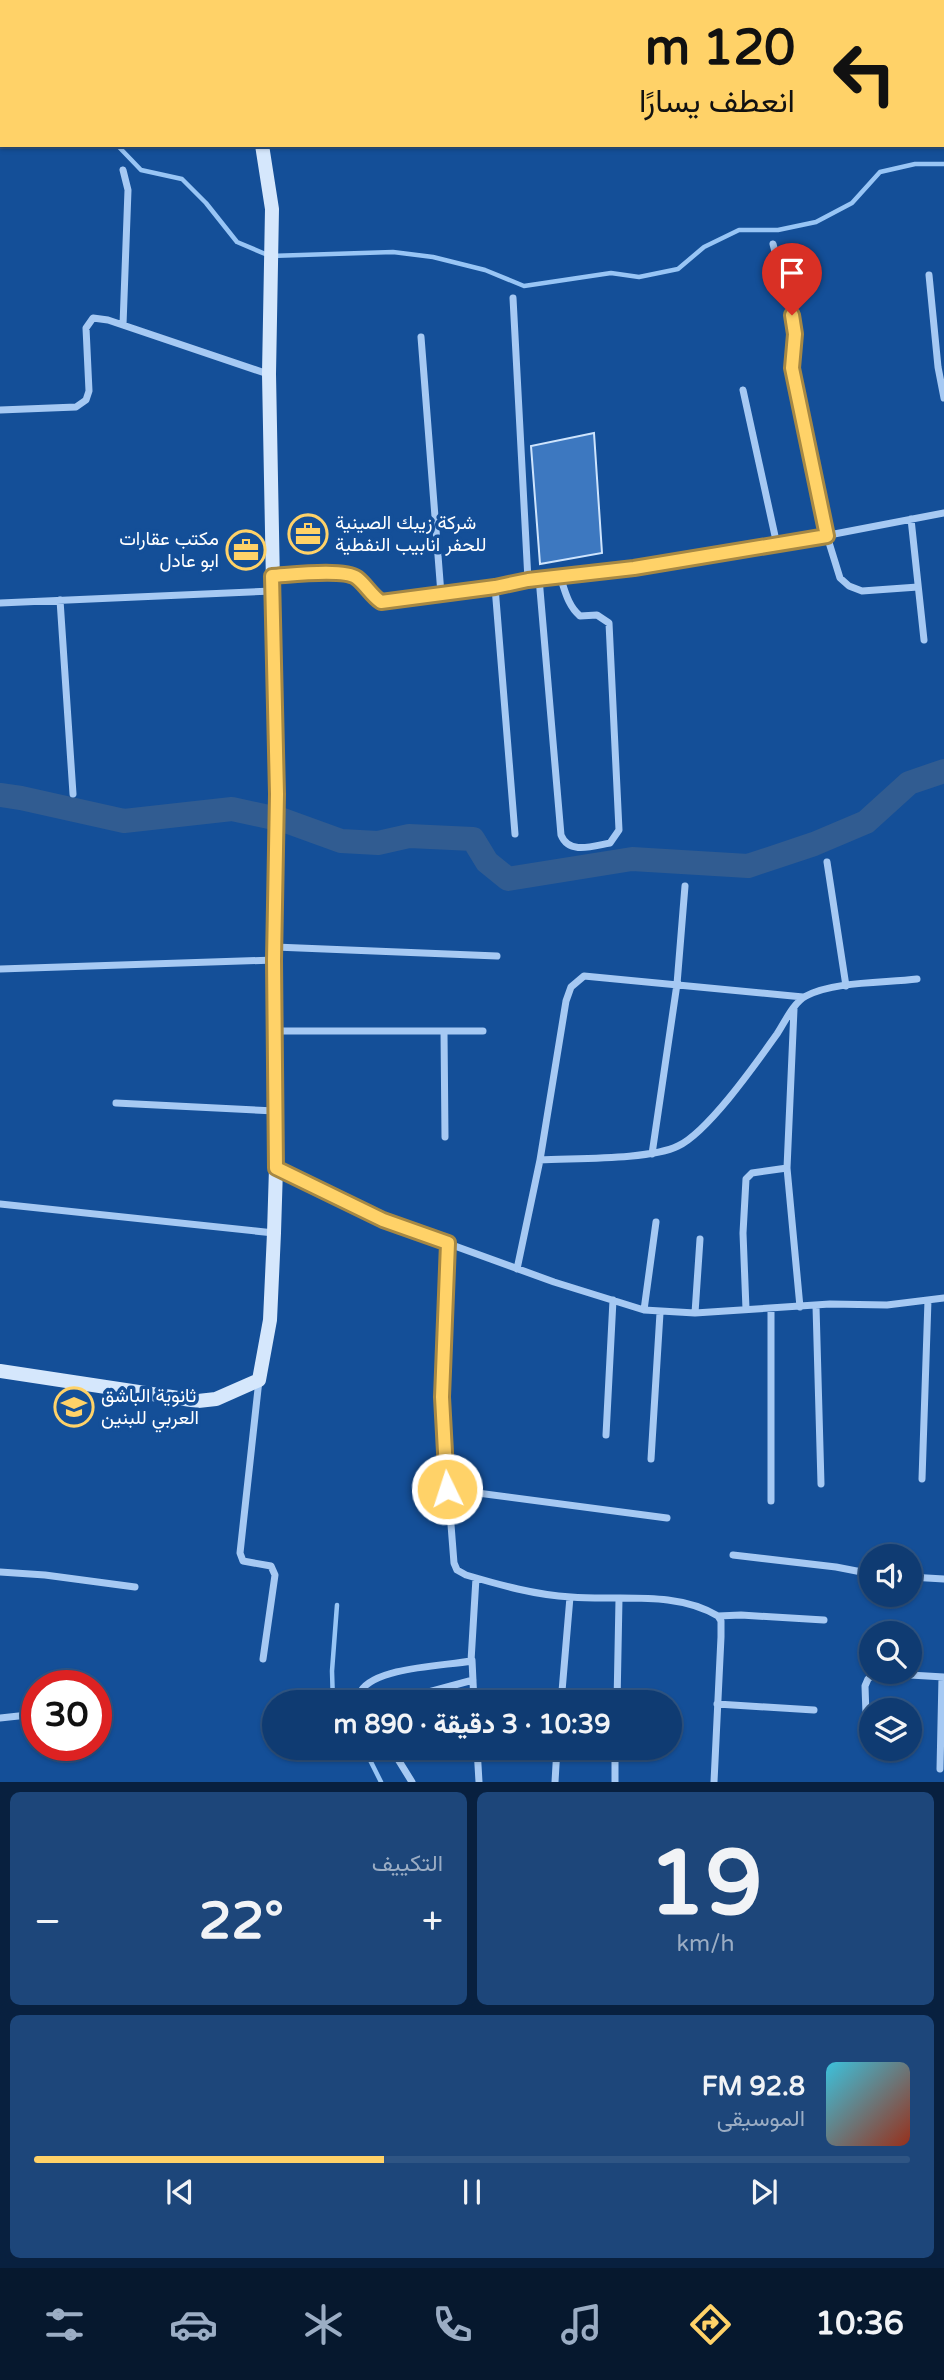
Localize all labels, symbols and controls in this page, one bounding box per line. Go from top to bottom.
text: 120 m [645,19,795,78]
icon: left [819,28,910,119]
text: انعطف يسارًا [639,83,795,121]
pin [762,243,822,315]
icon: arrive [773,254,811,292]
place label: شركة زيبك الصينية للحفر انابيب النفطية [335,512,486,556]
office icon: شركة زيبك الصينية للحفر انابيب النفطية [287,513,329,555]
place label: مكتب عقارات ابو عادل [119,528,219,572]
office icon: مكتب عقارات ابو عادل [225,529,267,571]
place label: ثانوية الباشق العربي للبنين [101,1385,199,1433]
school or university icon: ثانوية الباشق العربي للبنين [53,1386,95,1428]
position arrow [410,1452,484,1526]
map controls [859,1544,922,1761]
button: sound [859,1544,922,1607]
button: search [859,1621,922,1684]
speed limit sign: 30 [21,1670,112,1761]
button: layers [859,1698,922,1761]
text: 10:39 · 3 دقيقة · 890 m [334,1709,610,1740]
text: 19 [648,1829,763,1939]
text: التكييف [372,1850,443,1878]
text: 22° [199,1890,284,1953]
text: − [34,1899,61,1945]
text: + [422,1899,443,1945]
text: km/h [677,1930,734,1958]
text: 92.8 FM [702,2071,805,2102]
text: الموسيقى [717,2105,805,2133]
icon: previous [161,2173,199,2211]
icon: pause [453,2173,491,2211]
icon: next [745,2173,783,2211]
icon: filters [40,2300,89,2349]
icon: car [169,2300,218,2349]
icon: climate [299,2300,348,2349]
icon: phone [428,2300,477,2349]
icon: music [557,2300,606,2349]
icon: directions [686,2300,735,2349]
text: 10:36 [815,2305,904,2343]

